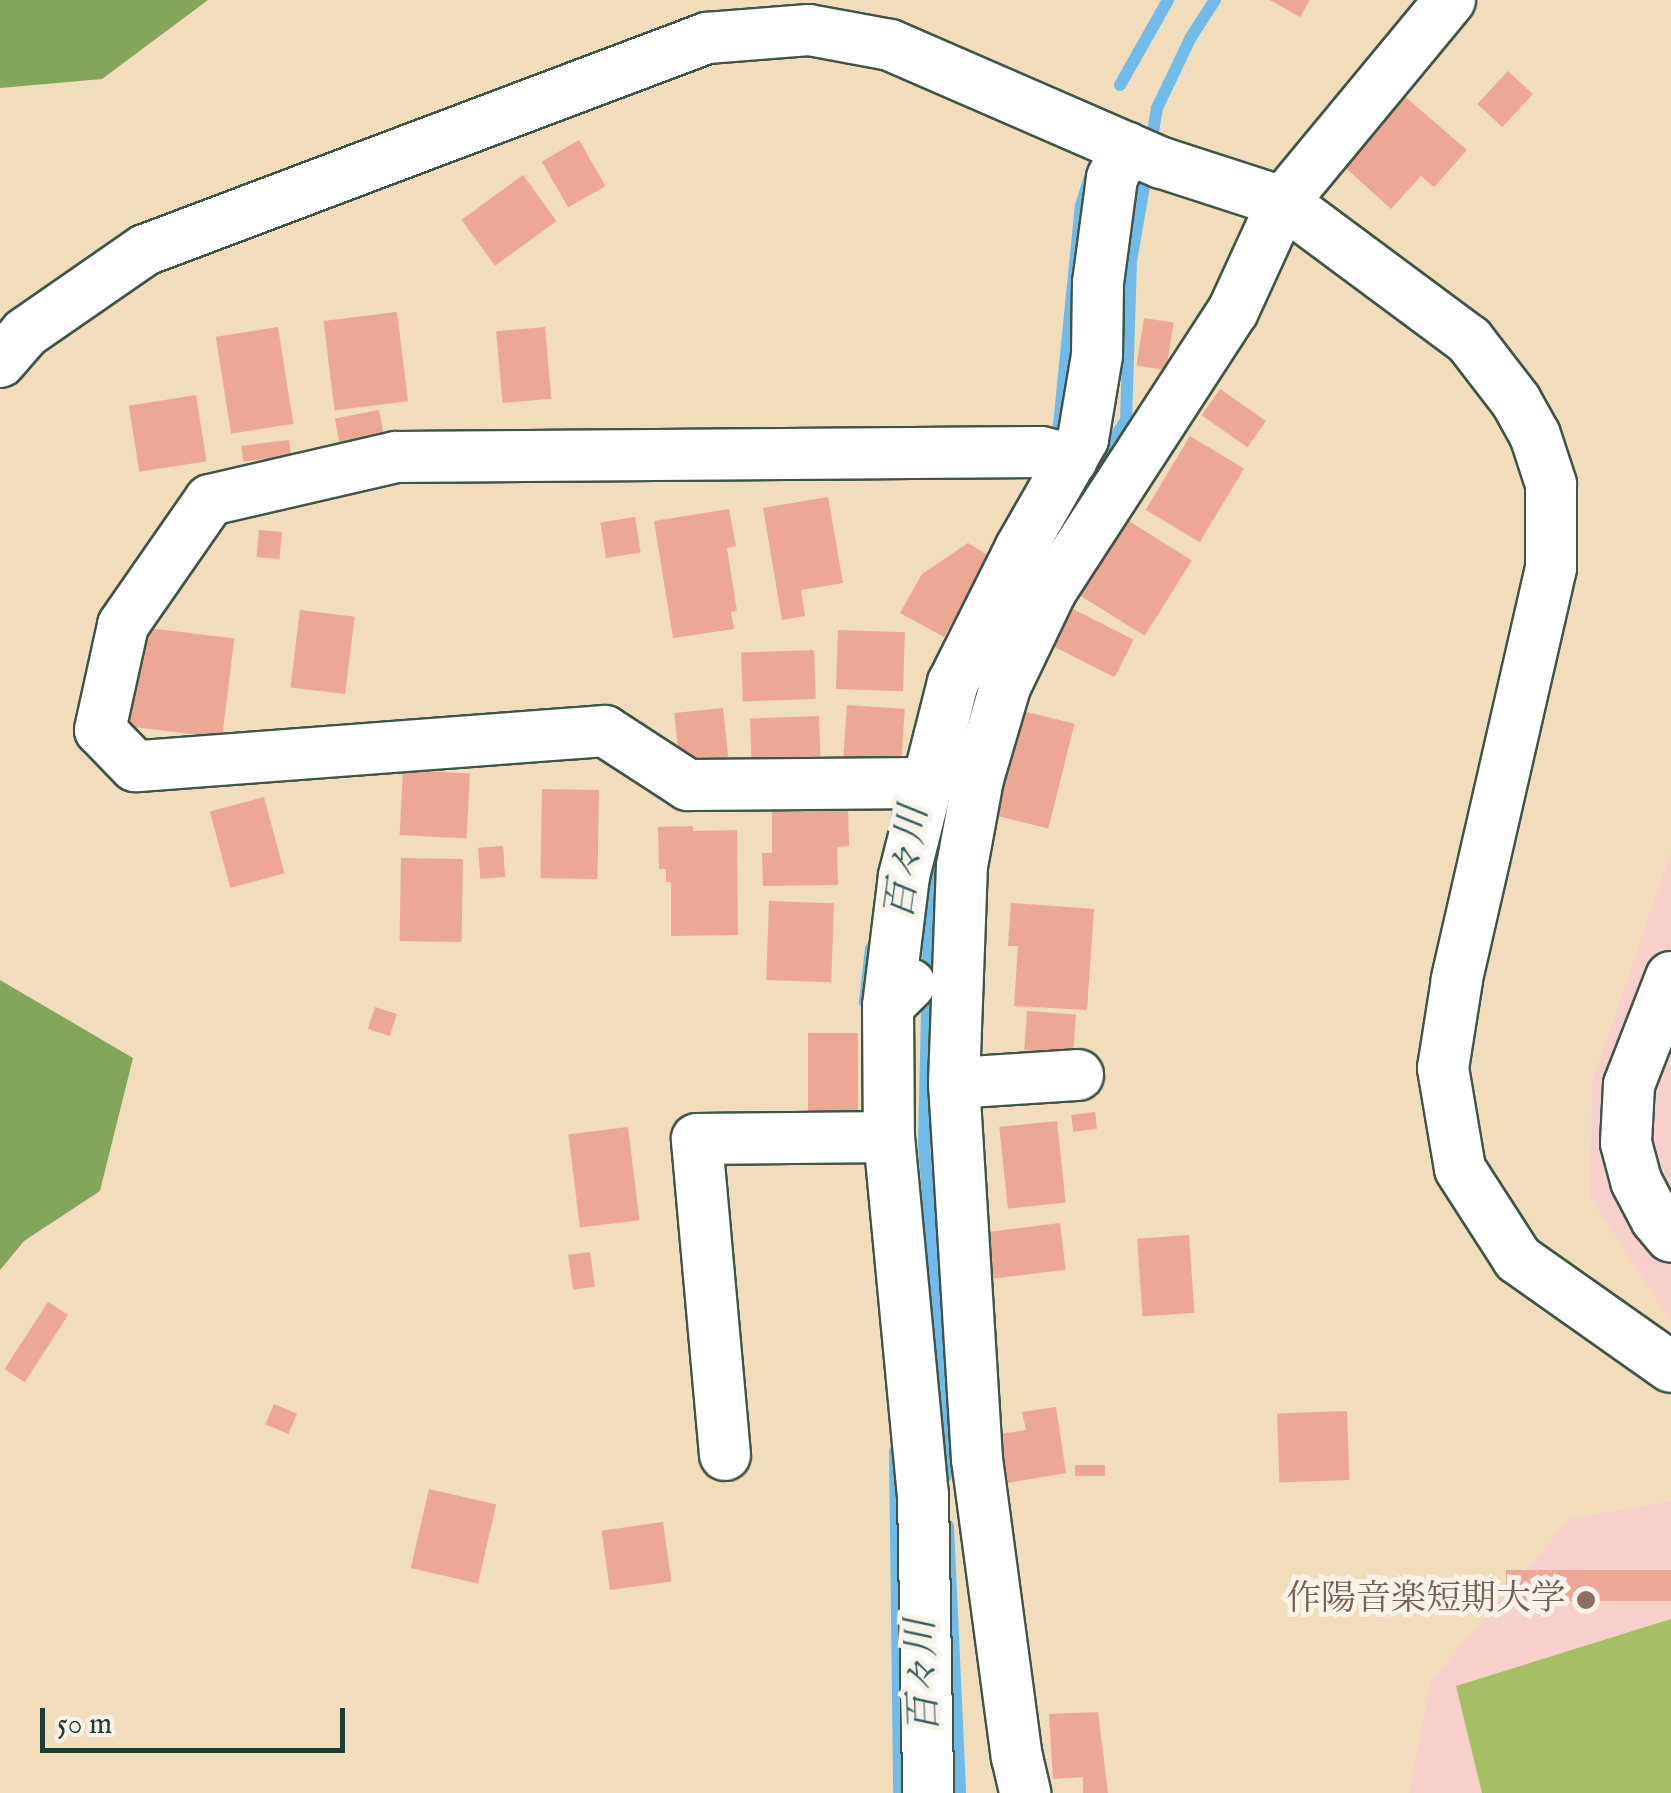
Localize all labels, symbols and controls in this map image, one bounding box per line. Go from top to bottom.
water label: 百々川 [878,803,940,923]
place label: 作陽音楽短期大学 [1286,1579,1566,1621]
marker: 作陽音楽短期大学 [1575,1589,1597,1611]
water label: 百々川 [900,1618,950,1734]
scale bar [45,1688,350,1750]
text: 50 m [57,1706,112,1744]

